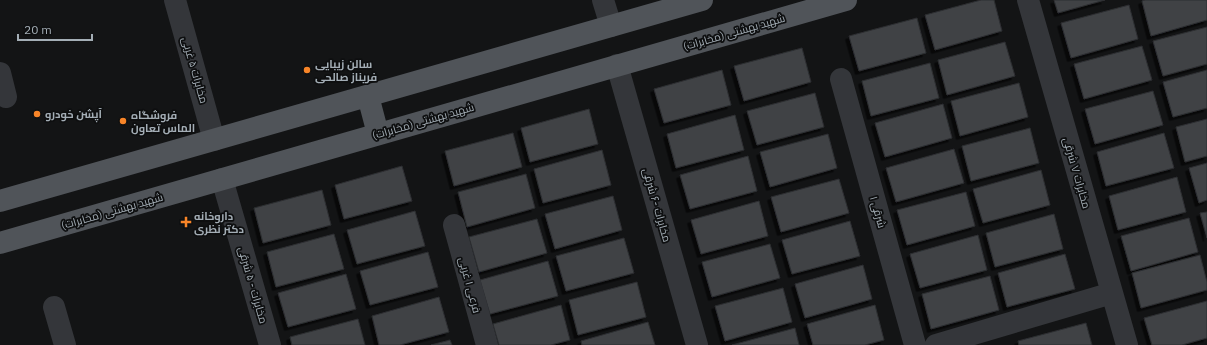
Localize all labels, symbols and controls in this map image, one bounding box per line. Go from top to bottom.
street label: شهید بهشتی (مخابرات) [681,11,787,53]
scale bar [18,16,92,42]
text: 20 m [24,22,52,37]
street label: مخابرات ۵ غربی [179,35,211,105]
place label: سالن زیبایی فریناز صالحی [315,57,377,84]
marker: سالن زیبایی فریناز صالحی [302,65,312,75]
street label: شهید بهشتی (مخابرات) [370,100,476,142]
place label: آپشن خودرو [45,107,103,123]
place label: فروشگاه الماس تعاون [131,108,195,136]
marker: آپشن خودرو [32,109,42,119]
marker: فروشگاه الماس تعاون [118,116,128,126]
street label: مخابرات ۷ شرقی [1060,136,1094,210]
street label: مخابرات -۶ شرقی [640,166,674,244]
street label: شهید بهشتی (مخابرات) [59,190,165,232]
street label: شرقی ۱ [867,194,889,230]
place label: داروخانه دکتر نظری [194,209,244,236]
marker: داروخانه دکتر نظری [181,217,191,227]
street label: مخابرات - ۵ شرقی [235,245,271,325]
street label: فرعی ۱ غربی [456,256,484,314]

